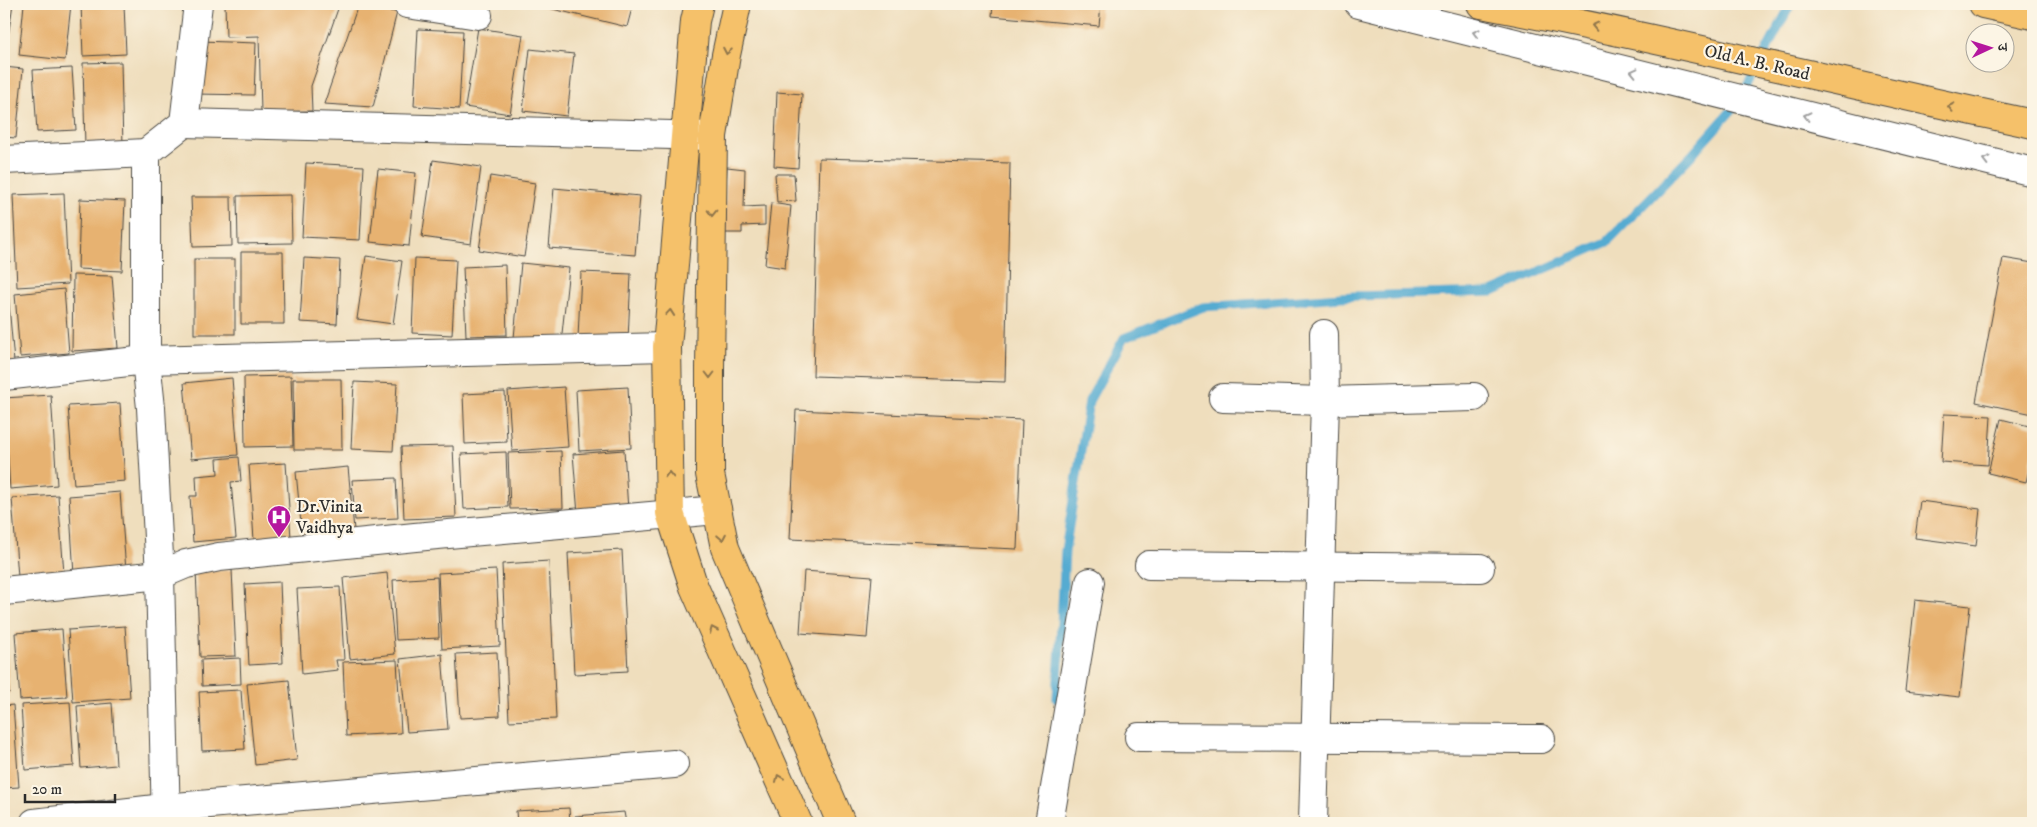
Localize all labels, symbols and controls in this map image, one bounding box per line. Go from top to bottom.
one-way arrow [1590,21,1599,32]
north arrow [1964,22,2014,72]
one-way arrow [1473,29,1481,39]
street label: Old A. B. Road [1702,40,1812,86]
text: उ [1993,42,2011,52]
one-way arrow [722,47,733,56]
one-way arrow [1630,67,1639,78]
one-way arrow [1947,102,1956,113]
one-way arrow [1804,111,1812,121]
one-way arrow [1981,155,1990,166]
one-way arrow [707,210,717,217]
one-way arrow [664,309,675,317]
one-way arrow [705,372,715,380]
one-way arrow [664,471,674,479]
place label: Dr.Vinita Vaidhya [295,496,363,539]
hospital icon: Dr.Vinita Vaidhya [266,504,292,538]
one-way arrow [717,532,727,541]
one-way arrow [709,626,720,635]
scale bar [25,772,115,804]
one-way arrow [775,774,786,783]
text: 20 m [32,780,62,799]

